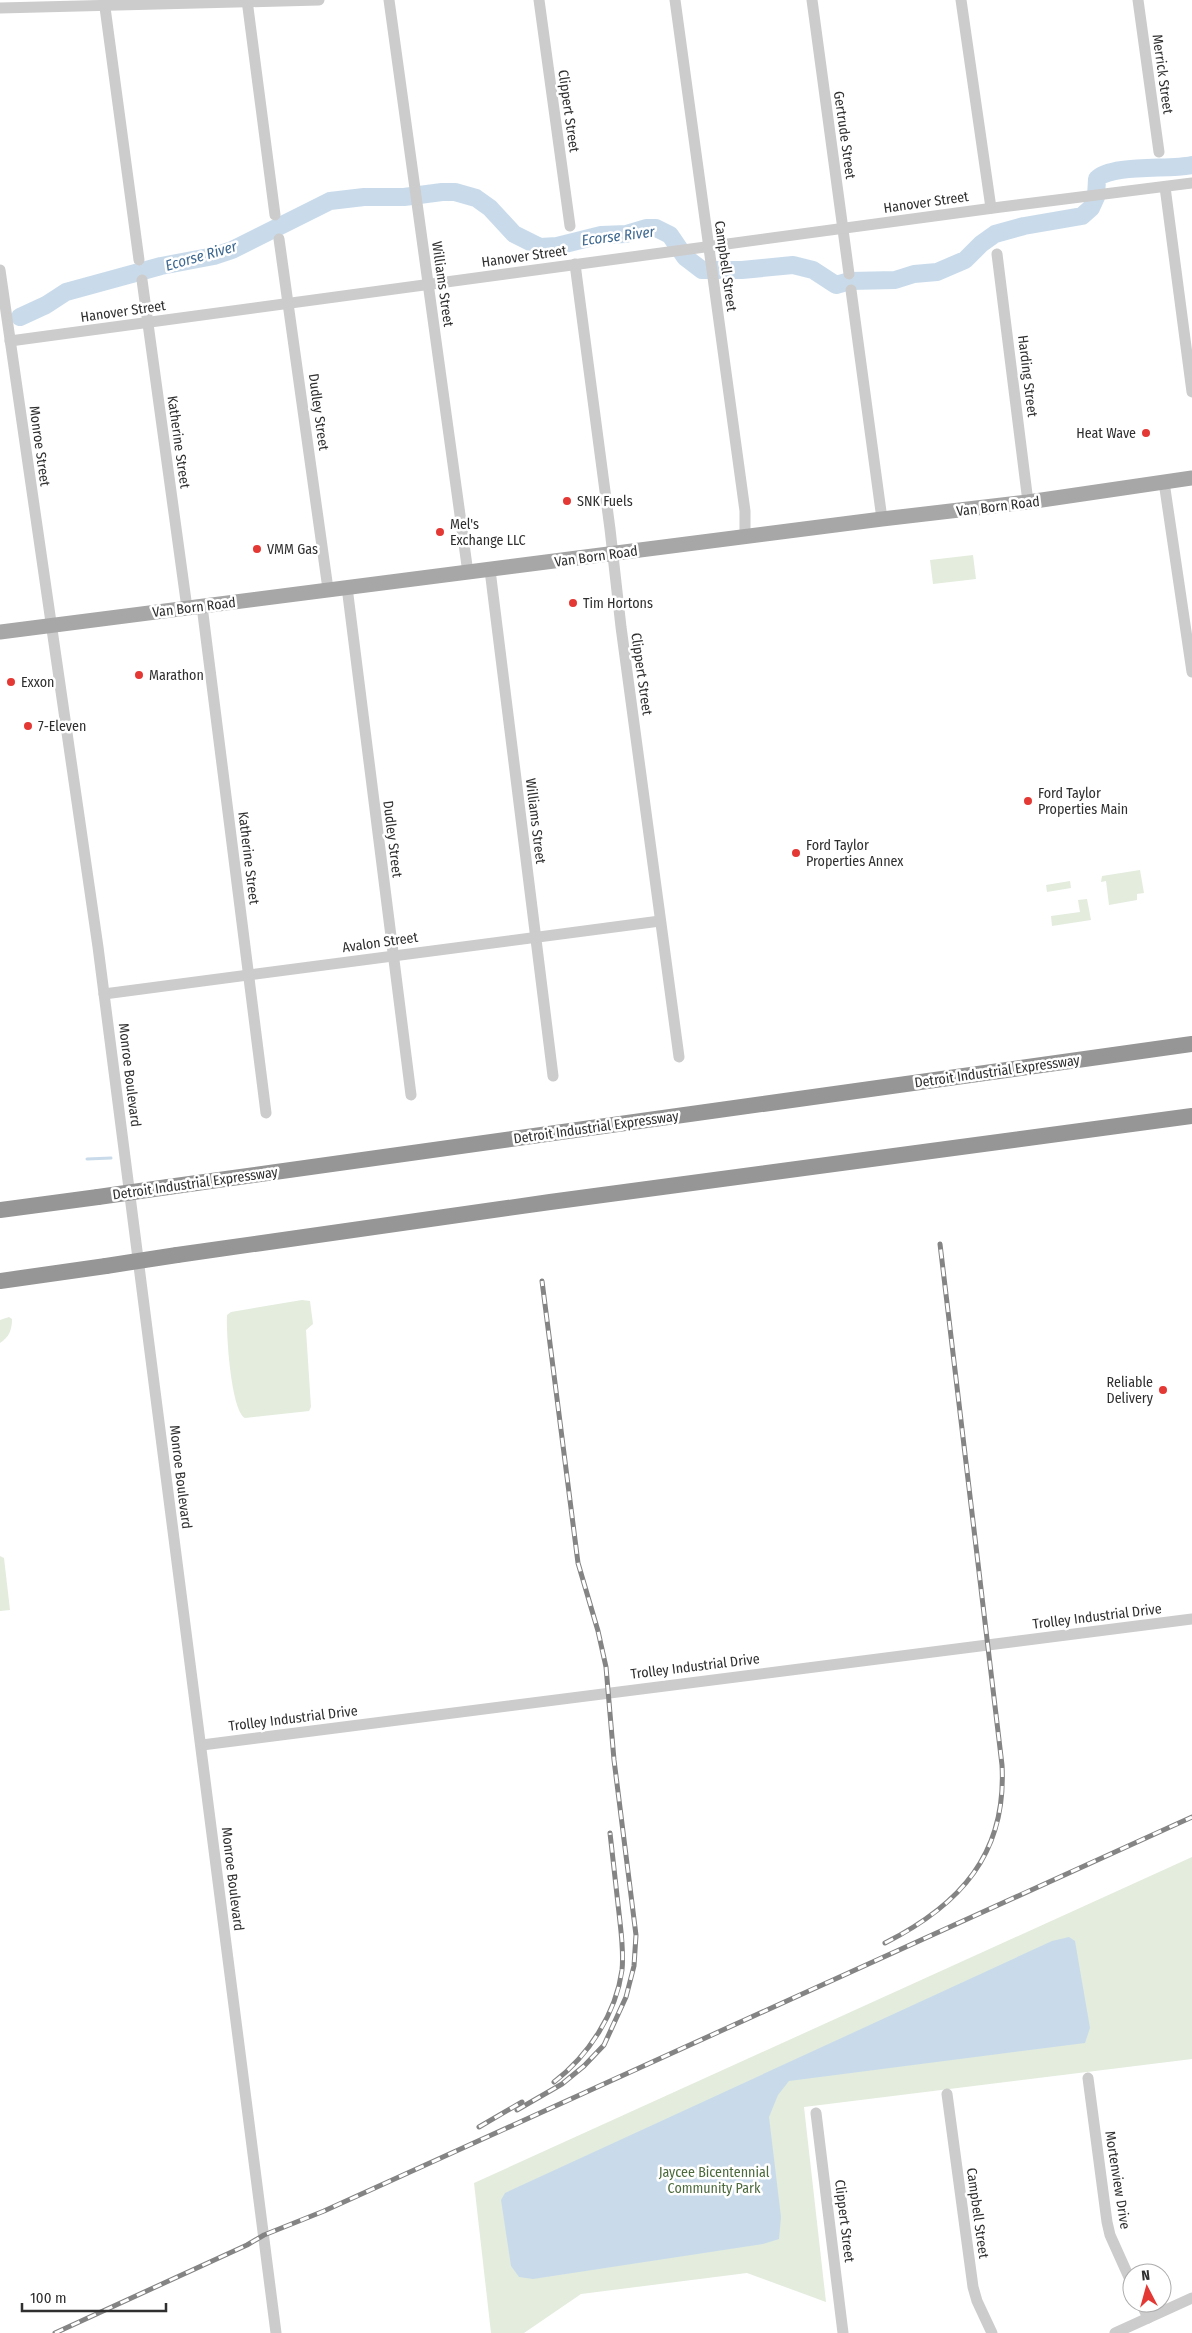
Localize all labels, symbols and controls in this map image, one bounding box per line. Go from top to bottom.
street label: Merrick Street [1148,33,1177,115]
street label: Clippert Street [554,69,583,154]
street label: Gertrude Street [830,90,859,181]
street label: Hanover Street [882,188,970,217]
street label: Campbell Street [711,220,740,313]
water label: Ecorse River [580,222,656,249]
water label: Ecorse River [163,237,240,275]
street label: Williams Street [428,240,457,328]
street label: Hanover Street [480,242,568,271]
street label: Hanover Street [79,297,167,326]
street label: Harding Street [1014,334,1041,418]
street label: Dudley Street [305,373,332,452]
street label: Katherine Street [164,395,193,490]
street label: Monroe Street [25,405,54,488]
place label: Heat Wave [1076,425,1136,442]
marker: Heat Wave [1140,427,1152,439]
place label: SNK Fuels [577,493,633,510]
street label: Van Born Road [955,493,1041,520]
marker: SNK Fuels [561,495,573,507]
place label: Mel's Exchange LLC [450,516,526,549]
marker: Mel's Exchange LLC [434,526,446,538]
place label: VMM Gas [267,541,318,558]
street label: Van Born Road [553,542,639,571]
marker: VMM Gas [251,543,263,555]
street label: Van Born Road [151,594,237,621]
place label: Tim Hortons [583,595,653,612]
marker: Tim Hortons [567,597,579,609]
street label: Clippert Street [627,632,656,717]
place label: Marathon [149,667,204,684]
marker: Marathon [133,669,145,681]
place label: Exxon [21,674,54,691]
marker: Exxon [5,676,17,688]
place label: 7-Eleven [38,718,86,735]
marker: 7-Eleven [22,720,34,732]
street label: Williams Street [522,777,549,865]
place label: Ford Taylor Properties Main [1038,785,1128,818]
marker: Ford Taylor Properties Main [1022,795,1034,807]
street label: Dudley Street [379,800,406,879]
street label: Katherine Street [234,811,263,906]
place label: Ford Taylor Properties Annex [806,837,904,870]
marker: Ford Taylor Properties Annex [790,847,802,859]
street label: Avalon Street [341,929,419,956]
street label: Monroe Boulevard [115,1022,144,1128]
street label: Detroit Industrial Expressway [913,1051,1081,1092]
street label: Detroit Industrial Expressway [512,1107,680,1148]
street label: Detroit Industrial Expressway [111,1163,279,1204]
place label: Reliable Delivery [1107,1374,1154,1407]
marker: Reliable Delivery [1157,1384,1169,1396]
street label: Monroe Boulevard [166,1424,195,1530]
street label: Trolley Industrial Drive [1032,1600,1163,1633]
street label: Trolley Industrial Drive [630,1650,761,1683]
street label: Trolley Industrial Drive [228,1702,359,1735]
street label: Monroe Boulevard [218,1826,247,1932]
street label: Mortenview Drive [1101,2130,1134,2231]
park label: Jaycee Bicentennial Community Park [659,2164,770,2197]
street label: Campbell Street [963,2167,992,2260]
street label: Clippert Street [831,2179,858,2264]
north arrow [1122,2263,1172,2313]
text: N [1141,2267,1151,2284]
scale bar [22,2280,166,2312]
text: 100 m [30,2289,67,2307]

